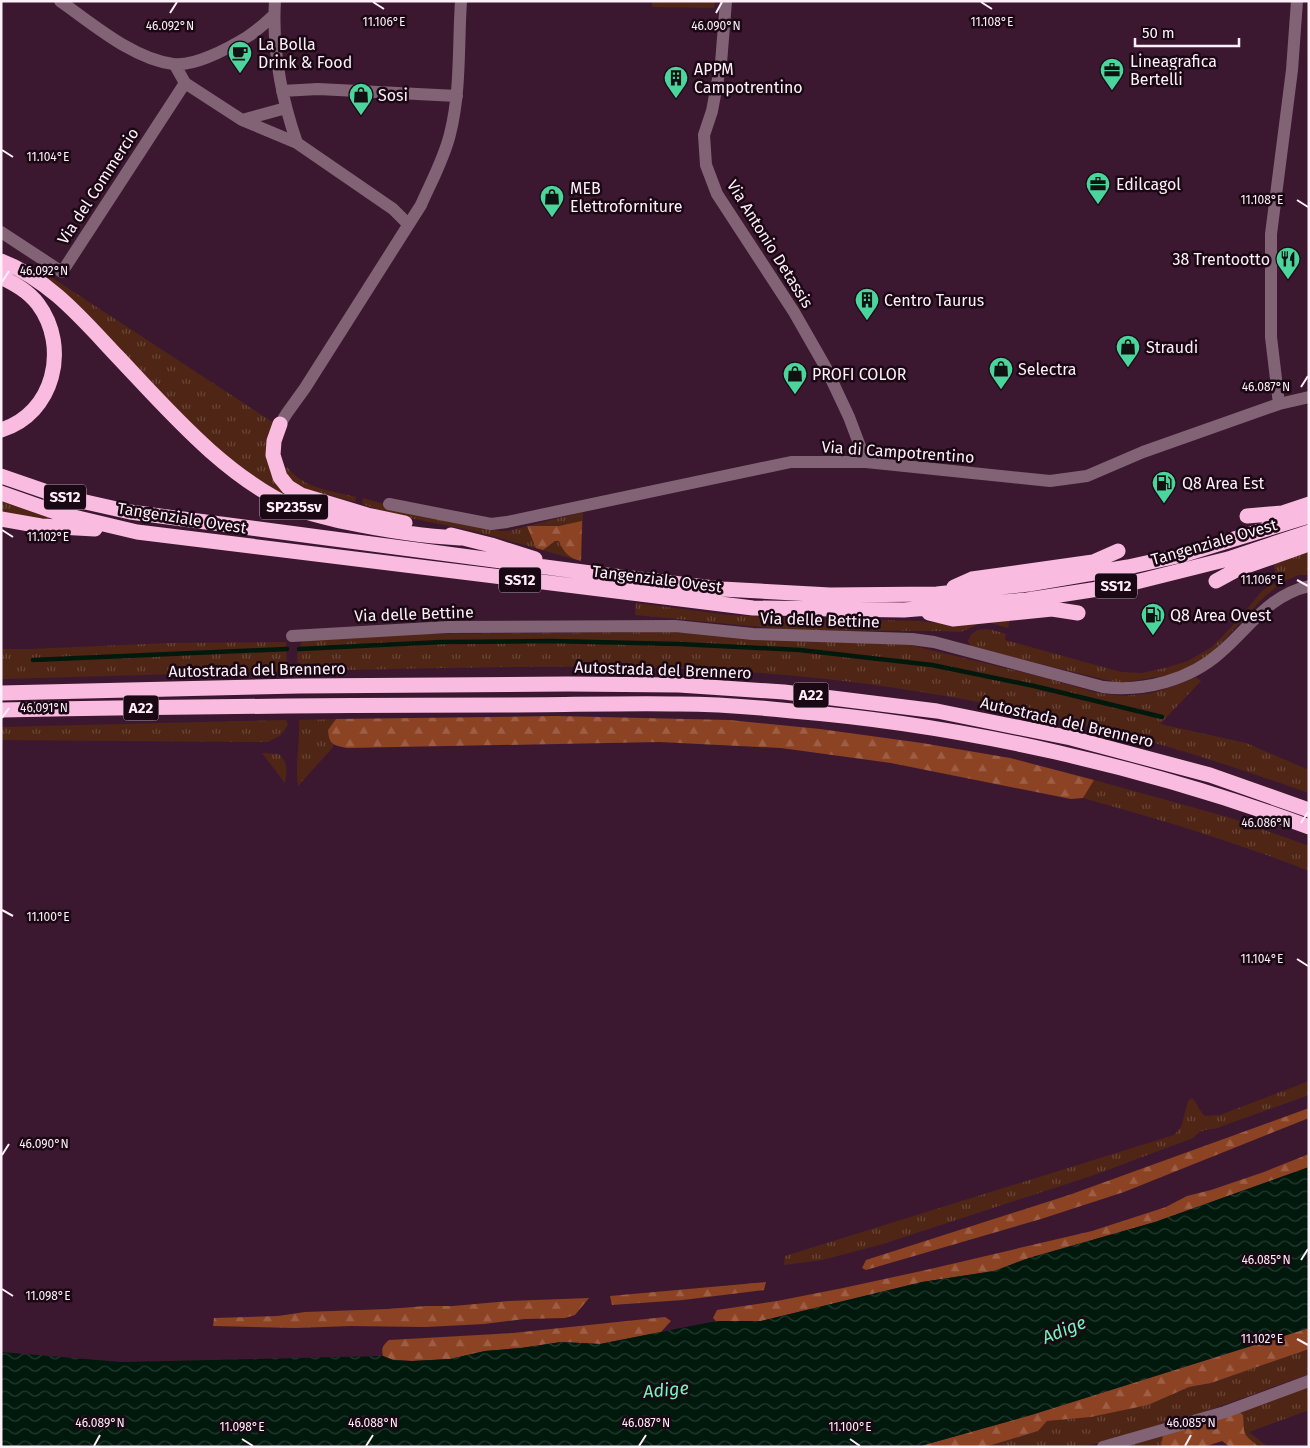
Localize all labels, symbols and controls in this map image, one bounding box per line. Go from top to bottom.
text: 11.106°E [363,15,405,29]
text: 11.108°E [970,15,1014,29]
scale bar [1135,15,1239,47]
text: 46.092°N [146,19,194,33]
text: 46.090°N [691,19,741,33]
text: 50 m [1142,24,1175,42]
place label: La Bolla Drink & Food [258,35,352,72]
cafe icon: La Bolla Drink & Food [227,40,253,74]
place label: Lineagrafica Bertelli [1130,52,1217,89]
office icon: Lineagrafica Bertelli [1099,57,1125,91]
place label: APPM Campotrentino [694,60,803,97]
building icon: APPM Campotrentino [663,65,689,99]
shop icon: Sosi [348,82,374,116]
place label: Sosi [378,86,408,105]
street label: Via del Commercio [53,124,143,248]
text: 11.104°E [27,150,69,164]
office icon: Edilcagol [1085,171,1111,205]
place label: Edilcagol [1116,175,1181,194]
street label: Via Antonio Detassis [723,177,817,311]
place label: MEB Elettroforniture [570,179,682,216]
shop icon: MEB Elettroforniture [539,184,565,218]
text: 11.108°E [1240,193,1284,207]
restaurant icon: 38 Trentootto [1275,246,1301,280]
place label: 38 Trentootto [1172,250,1270,269]
text: 46.092°N [20,264,68,278]
building icon: Centro Taurus [854,287,880,321]
place label: Centro Taurus [884,291,984,310]
shop icon: Straudi [1115,334,1141,368]
place label: Straudi [1146,338,1198,357]
shop icon: Selectra [988,356,1014,390]
place label: Selectra [1018,360,1077,379]
shop icon: PROFI COLOR [782,361,808,395]
place label: PROFI COLOR [812,365,907,384]
text: 46.087°N [1242,380,1290,394]
street label: Via di Campotrentino [821,437,975,467]
fuel station icon: Q8 Area Est [1151,470,1177,504]
place label: Q8 Area Est [1182,474,1264,493]
road number: SS12 [44,484,86,510]
road number: SP235sv [260,494,328,520]
street label: Tangenziale Ovest [116,498,248,538]
street label: Tangenziale Ovest [1149,515,1279,569]
text: 11.102°E [27,530,69,544]
street label: Tangenziale Ovest [591,562,723,596]
road number: SS12 [499,568,541,592]
text: 11.106°E [1241,573,1283,587]
road number: SS12 [1095,574,1137,598]
street label: Via delle Bettine [354,602,474,626]
fuel station icon: Q8 Area Ovest [1140,602,1166,636]
place label: Q8 Area Ovest [1170,606,1272,625]
street label: Via delle Bettine [760,608,880,632]
street label: Autostrada del Brennero [574,657,752,683]
street label: Autostrada del Brennero [168,659,346,681]
road number: A22 [794,682,828,708]
street label: Autostrada del Brennero [978,693,1156,751]
road number: A22 [124,696,158,720]
text: 46.091°N [20,701,68,715]
text: 46.086°N [1241,816,1291,830]
text: 11.100°E [26,910,70,924]
text: 11.104°E [1241,952,1283,966]
text: 46.090°N [19,1137,69,1151]
text: 46.085°N [1241,1253,1291,1267]
text: 11.098°E [25,1289,71,1303]
water label: Adige [1038,1311,1089,1349]
text: 11.102°E [1241,1332,1283,1346]
water label: Adige [641,1377,690,1403]
text: 46.089°N [75,1416,125,1430]
text: 46.088°N [348,1416,398,1430]
text: 46.087°N [622,1416,670,1430]
text: 46.085°N [1166,1416,1216,1430]
text: 11.098°E [219,1420,265,1434]
text: 11.100°E [828,1420,872,1434]

